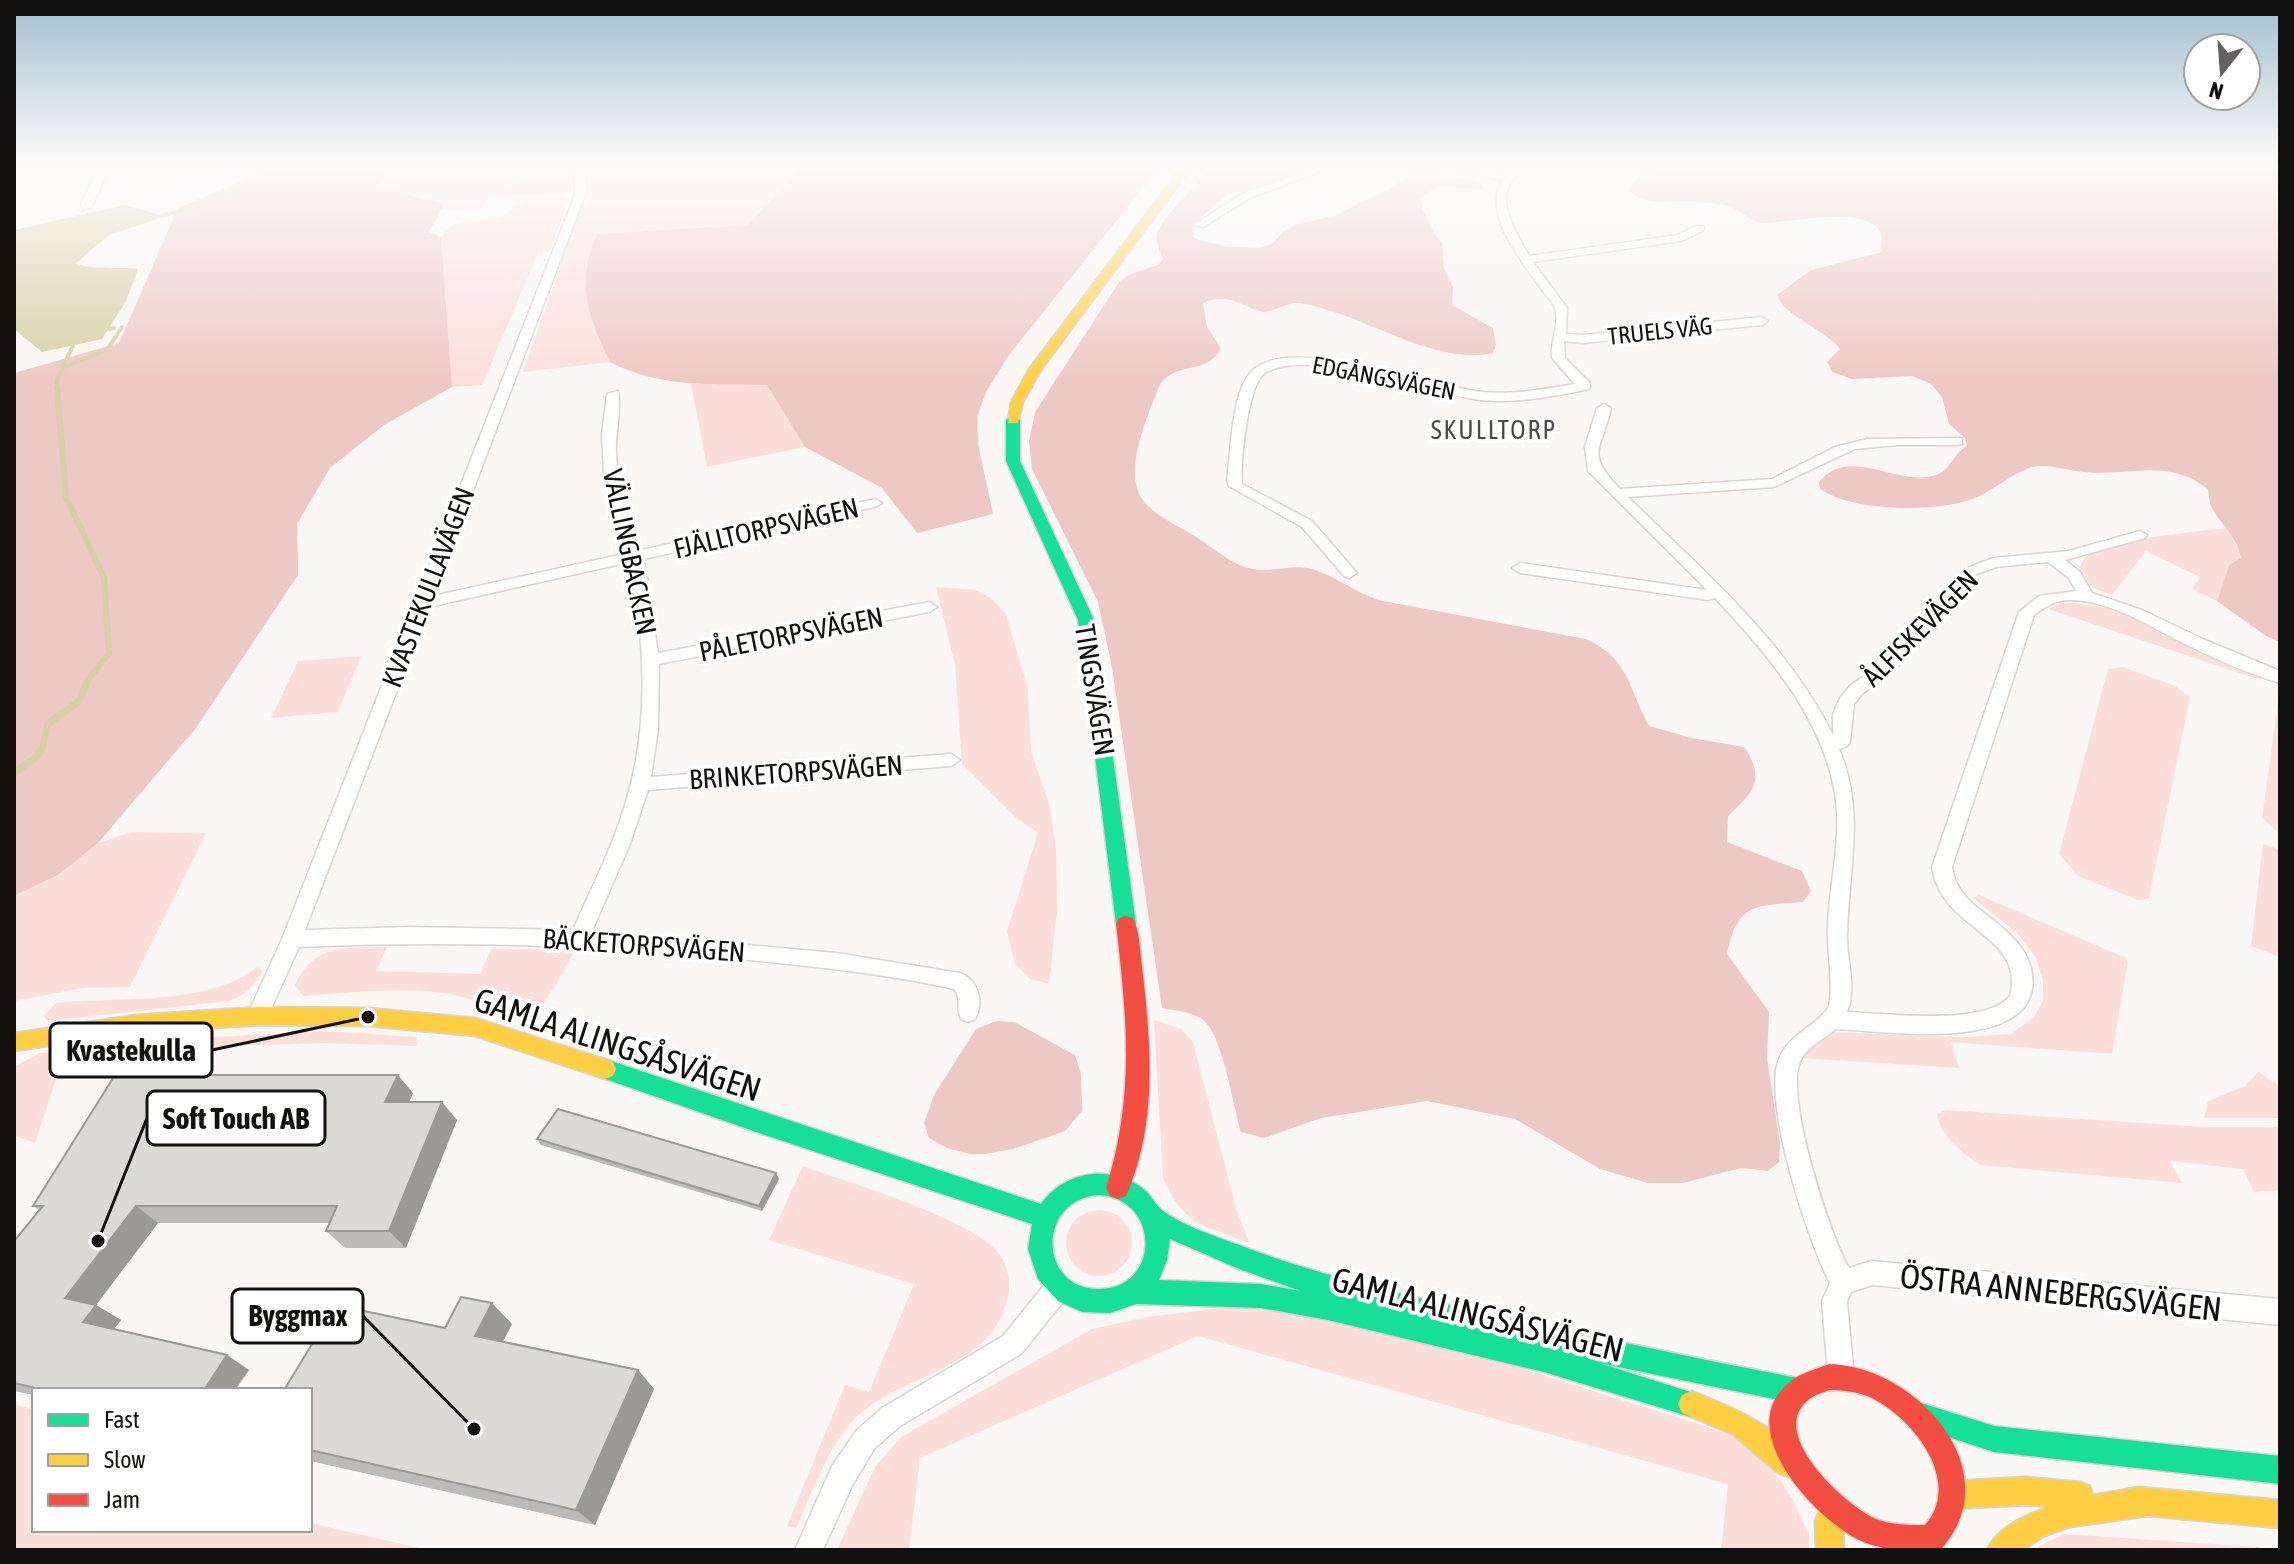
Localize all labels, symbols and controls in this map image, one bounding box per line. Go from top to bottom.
north arrow [2182,32,2262,112]
text: N [2206,77,2226,105]
street label: TRUELS VÄG [1606,312,1714,350]
street label: EDGÅNGSVÄGEN [1310,350,1458,405]
district label: SKULLTORP [1431,415,1557,445]
street label: VÄLLINGBACKEN [597,466,663,638]
street label: KVASTEKULLAVÄGEN [375,482,481,692]
street label: FJÄLLTORPSVÄGEN [670,491,862,565]
street label: ÅLFISKEVÄGEN [1855,563,1985,693]
street label: PÅLETORPSVÄGEN [696,599,886,668]
street label: TINGSVÄGEN [1069,622,1121,758]
street label: BRINKETORPSVÄGEN [688,749,904,795]
street label: BÄCKETORPSVÄGEN [542,922,746,968]
street label: GAMLA ALINGSÅSVÄGEN [470,979,766,1109]
callout: Kvastekulla [50,1023,212,1077]
text: Kvastekulla [66,1033,196,1067]
callout: Soft Touch AB [147,1091,325,1145]
text: Soft Touch AB [163,1101,310,1135]
street label: ÖSTRA ANNEBERGSVÄGEN [1898,1256,2224,1328]
street label: GAMLA ALINGSÅSVÄGEN [1328,1259,1628,1369]
callout: Byggmax [232,1289,363,1343]
text: Byggmax [248,1298,348,1332]
legend [32,1388,312,1532]
text: Fast [104,1406,140,1433]
text: Slow [104,1446,146,1473]
text: Jam [104,1486,140,1513]

